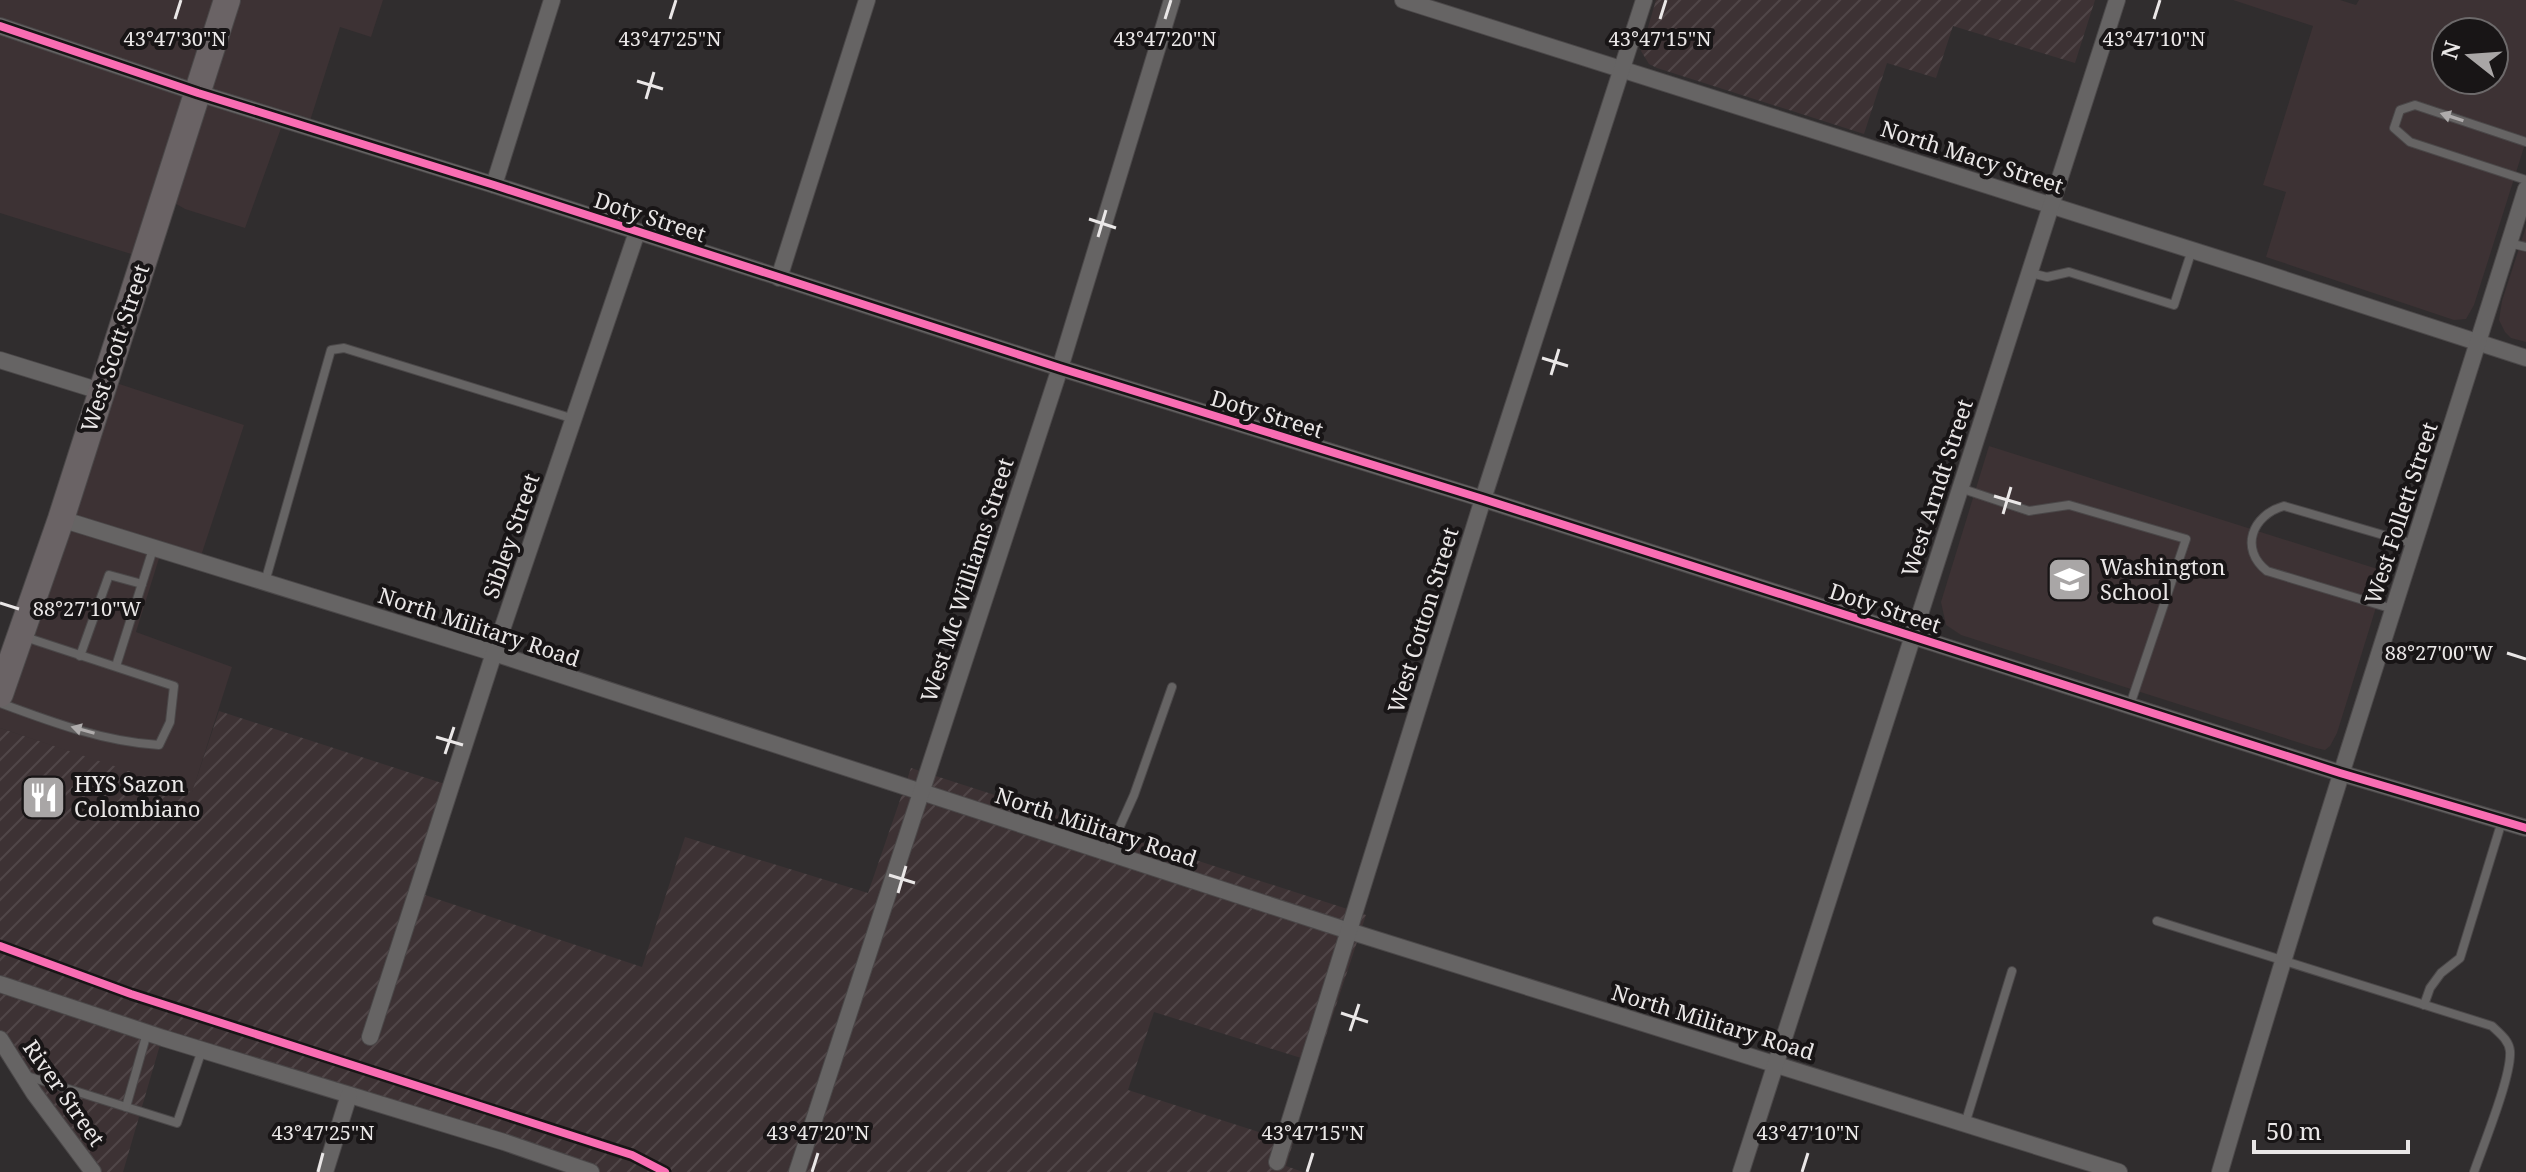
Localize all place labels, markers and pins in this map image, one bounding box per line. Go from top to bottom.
place label: Washington School [2100,551,2225,606]
school or university icon: Washington School [2045,556,2093,604]
place label: HYS Sazon Colombiano [74,768,200,823]
restaurant icon: HYS Sazon Colombiano [19,773,67,821]

